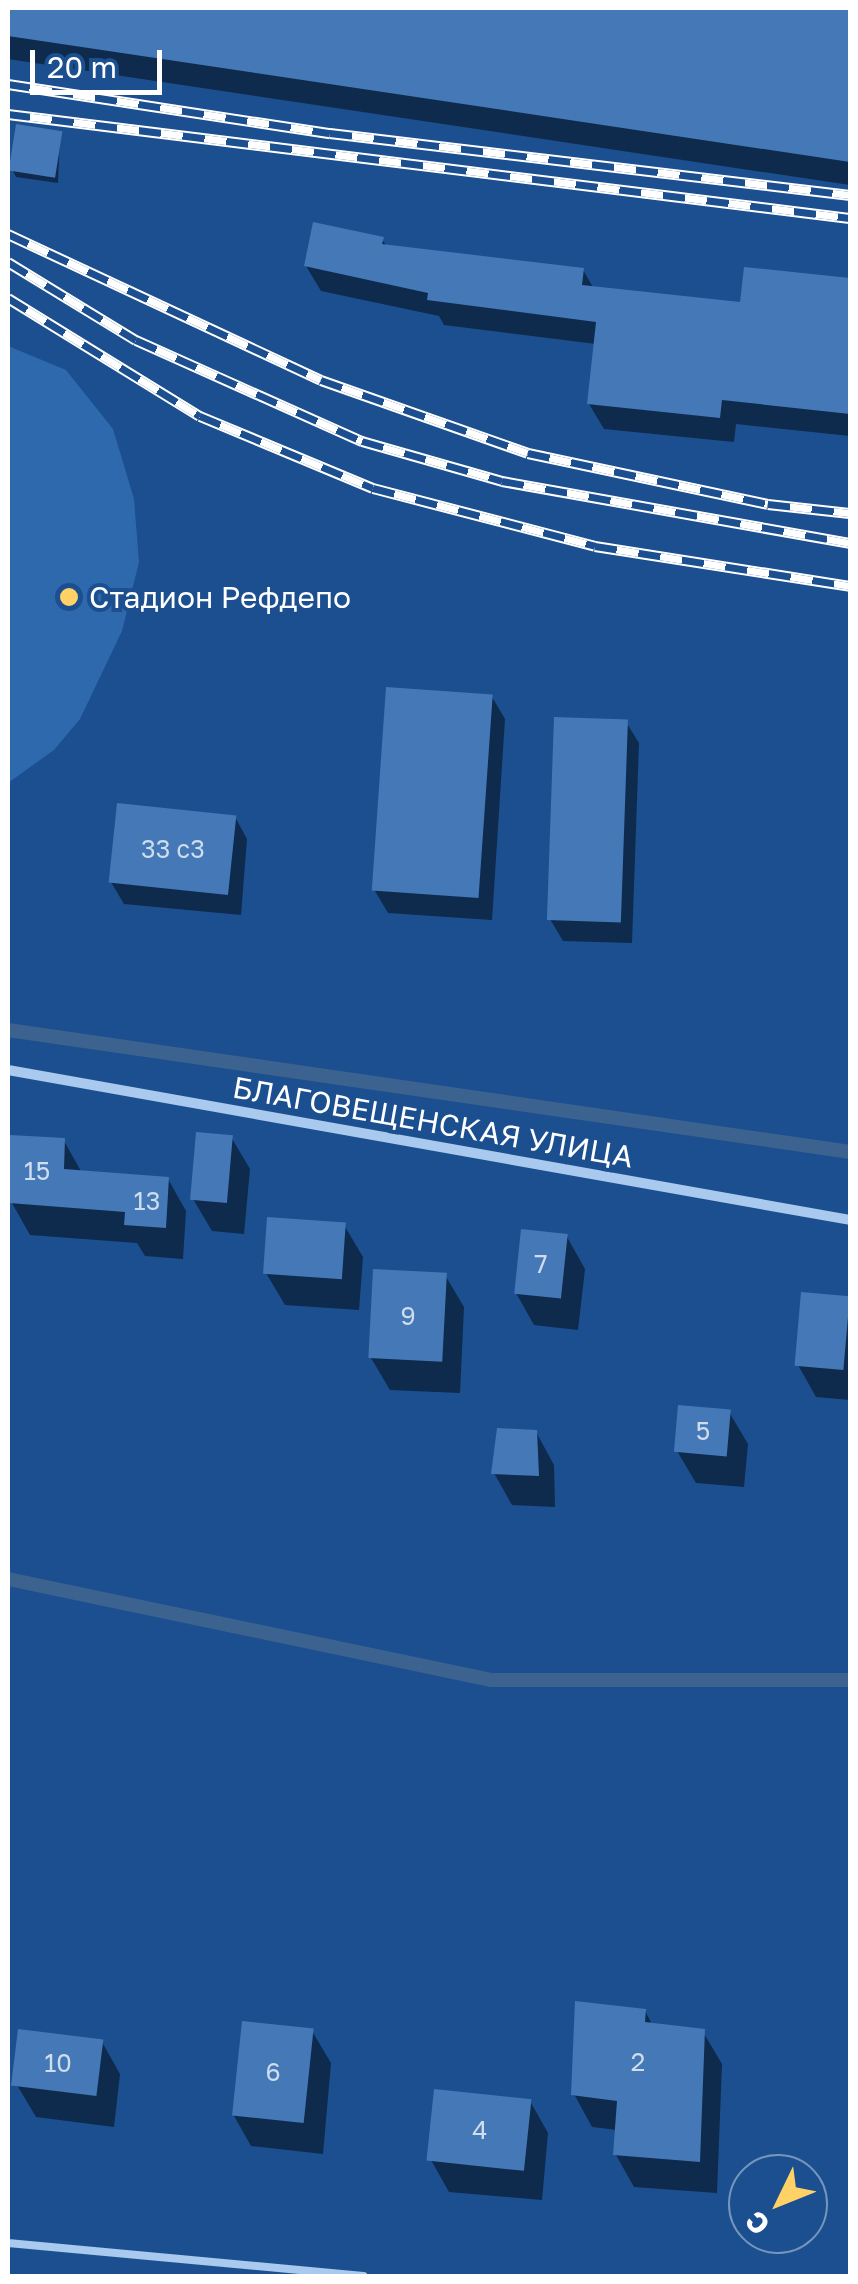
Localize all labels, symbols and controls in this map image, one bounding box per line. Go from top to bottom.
scale bar [35,30,168,92]
text: 20 m [47,49,117,85]
place label: Стадион Рефдепо [89,579,351,615]
marker: Стадион Рефдепо [58,586,80,608]
house number: 33 с3 [141,834,205,864]
street label: БЛАГОВЕЩЕНСКАЯ УЛИЦА [230,1069,636,1175]
house number: 15 [24,1156,50,1186]
house number: 13 [134,1186,160,1216]
house number: 7 [534,1249,548,1279]
house number: 9 [400,1301,416,1331]
house number: 5 [696,1416,710,1446]
house number: 2 [631,2047,645,2077]
house number: 10 [44,2048,72,2078]
house number: 6 [265,2057,281,2087]
house number: 4 [472,2115,488,2145]
north arrow [728,2154,828,2254]
text: С [738,2205,776,2242]

